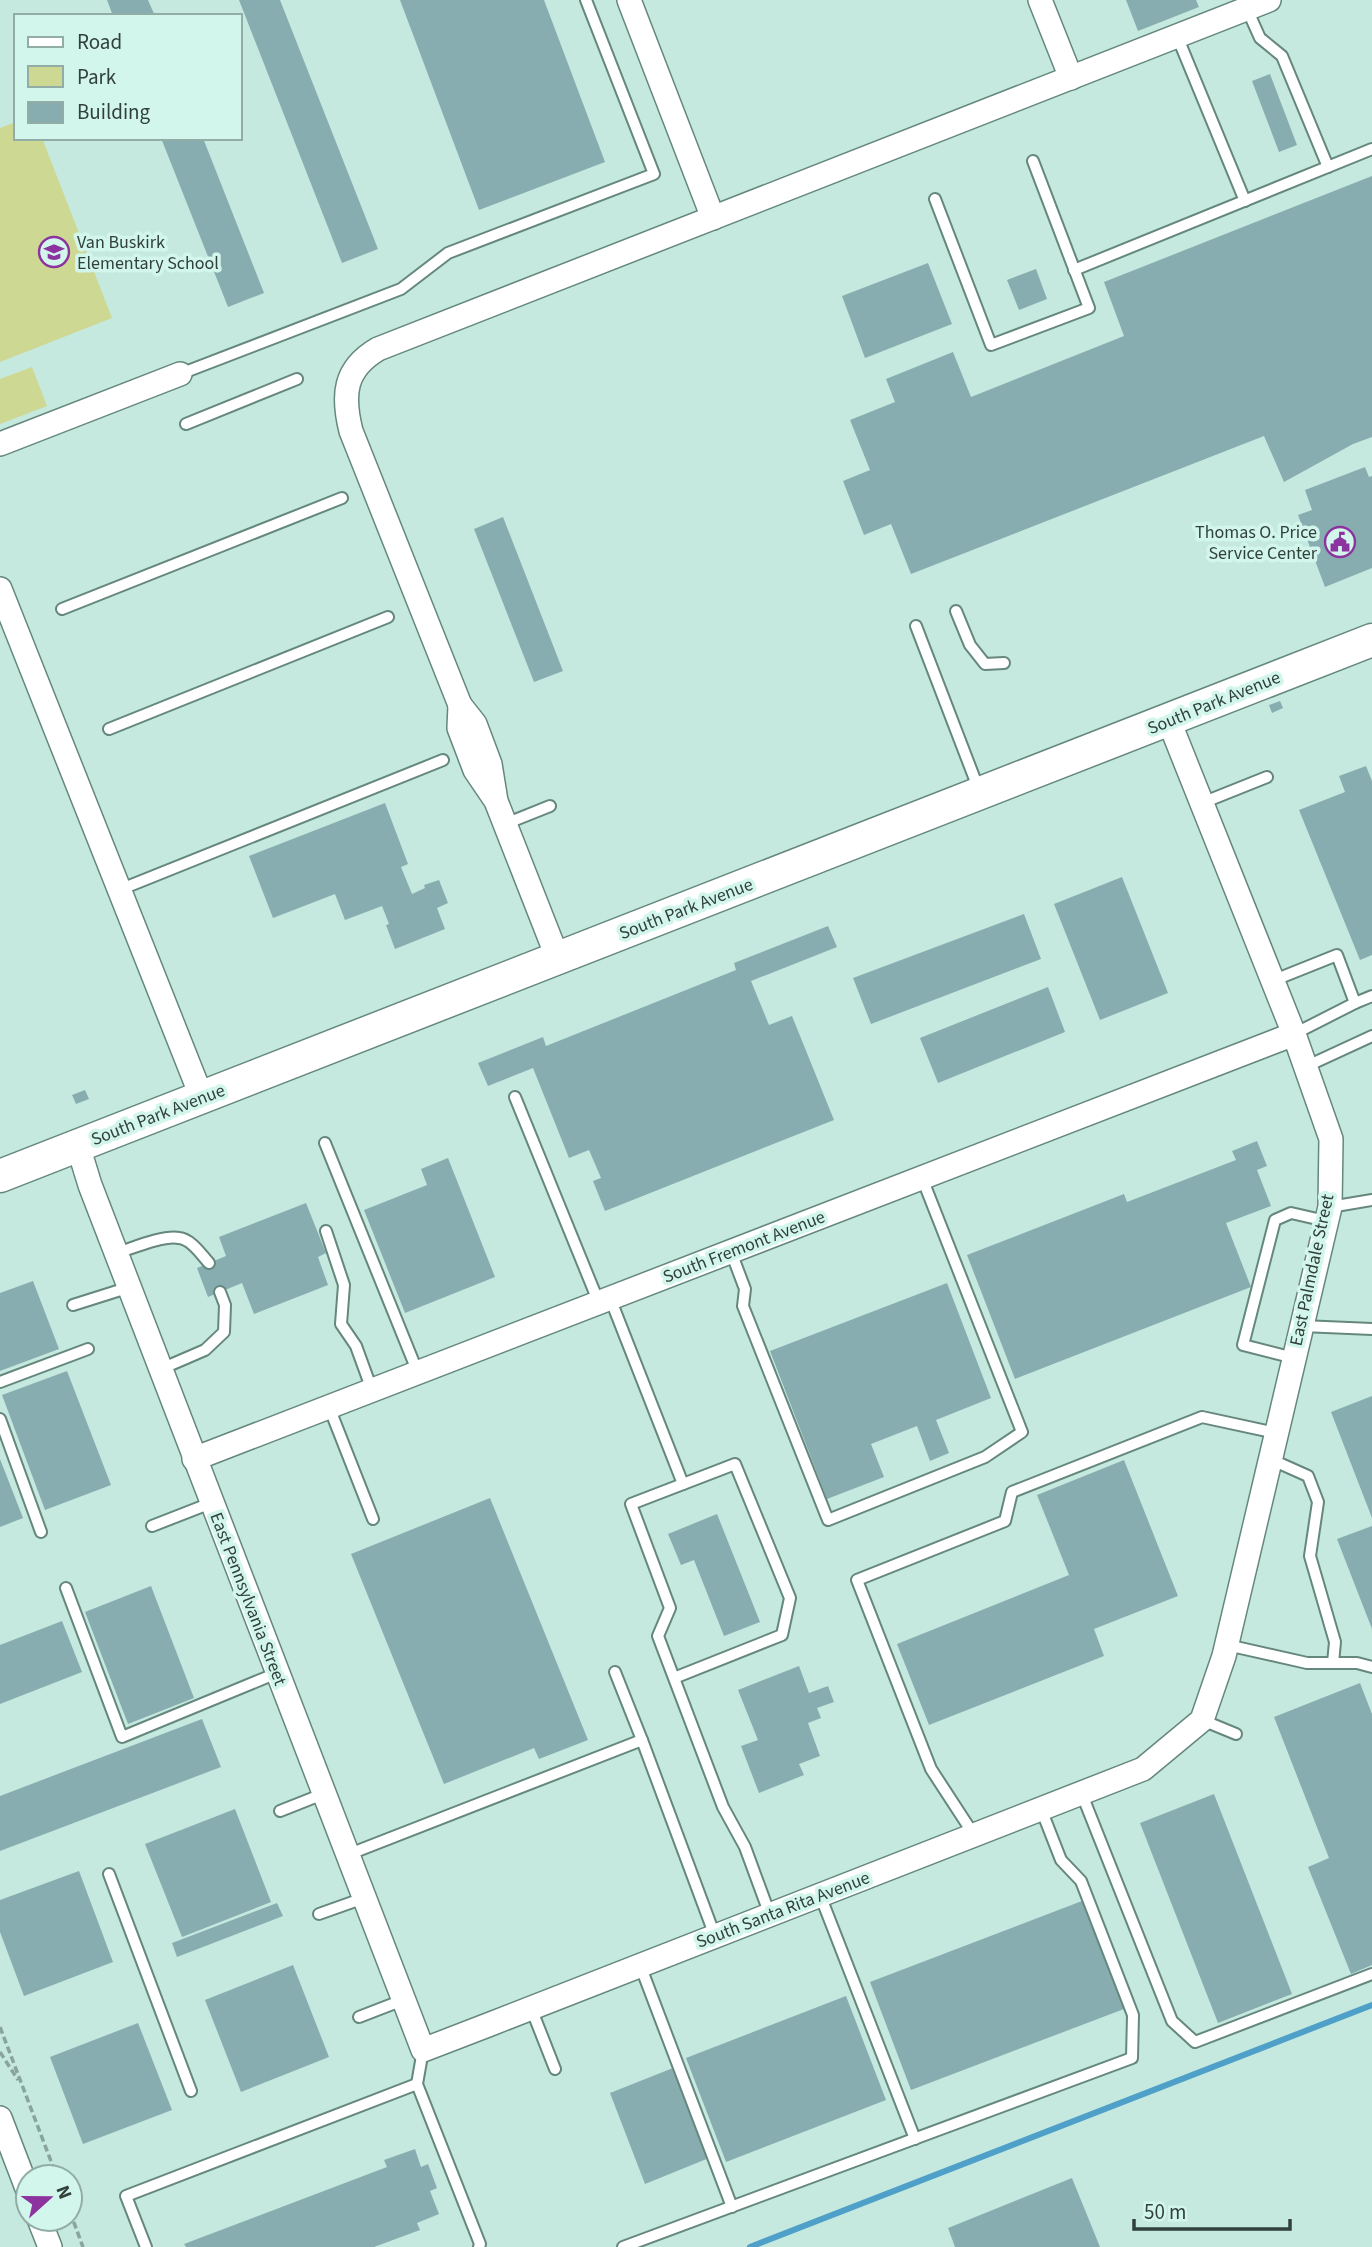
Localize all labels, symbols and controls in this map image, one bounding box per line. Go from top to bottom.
legend [14,14,242,140]
text: Road [77,27,122,57]
text: Park [77,62,117,92]
text: Building [77,97,151,127]
place label: Van Buskirk Elementary School [77,230,219,276]
school or university icon: Van Buskirk Elementary School [37,235,71,269]
place label: Thomas O. Price Service Center [1195,520,1318,566]
public building icon: Thomas O. Price Service Center [1323,525,1357,559]
street label: South Park Avenue [1144,665,1284,741]
street label: South Park Avenue [616,872,757,946]
street label: South Park Avenue [88,1078,229,1152]
street label: East Palmdale Street [1284,1192,1340,1348]
street label: South Fremont Avenue [659,1205,829,1289]
street label: East Pennsylvania Street [203,1509,293,1689]
street label: South Santa Rita Avenue [693,1865,873,1955]
north arrow [14,2163,84,2233]
text: N [49,2182,78,2203]
scale bar [1134,2188,1290,2232]
text: 50 m [1144,2197,1186,2227]

